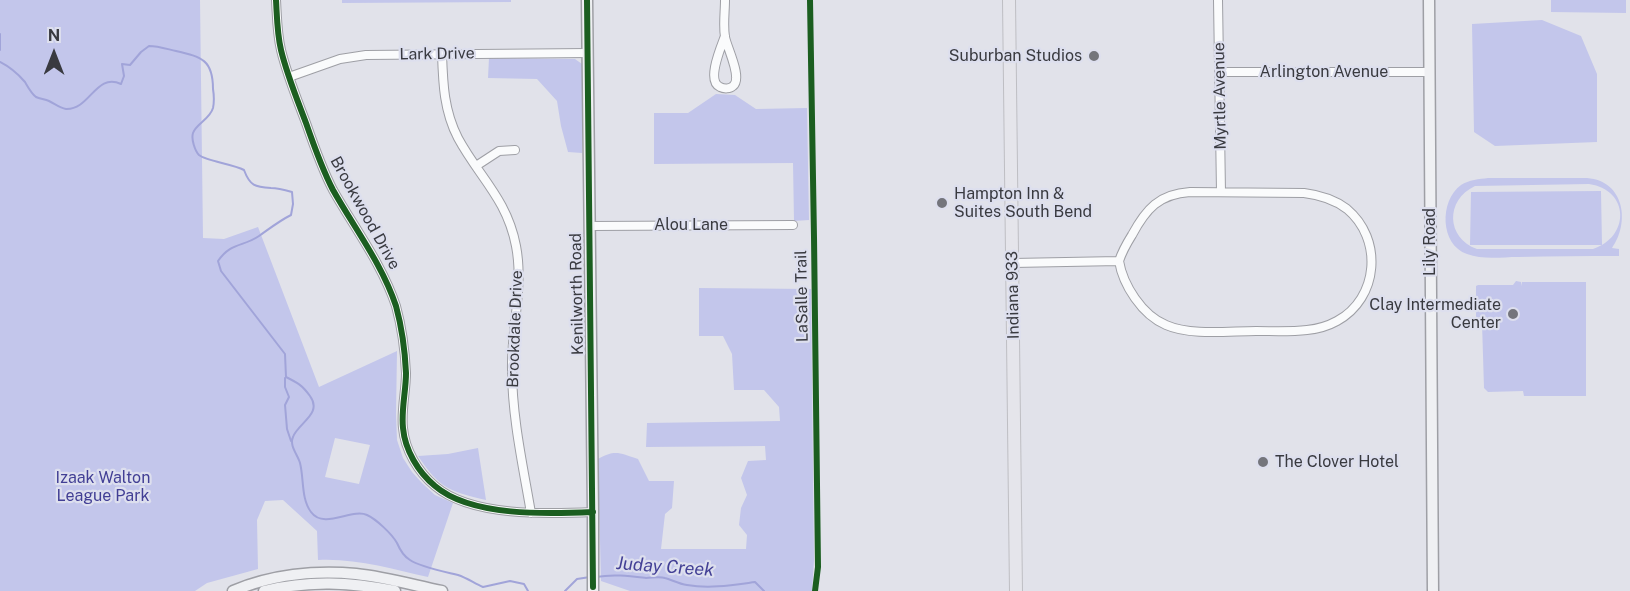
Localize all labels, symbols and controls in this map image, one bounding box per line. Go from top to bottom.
north arrow [24,24,84,84]
text: N [48,26,60,45]
street label: Myrtle Avenue [1209,42,1231,150]
street label: Lark Drive [399,44,475,64]
place label: Suburban Studios [949,46,1082,66]
marker: Suburban Studios [1087,49,1101,63]
street label: Arlington Avenue [1260,62,1388,82]
street label: Brookwood Drive [326,153,404,273]
place label: Hampton Inn & Suites South Bend [954,184,1092,222]
marker: Hampton Inn & Suites South Bend [935,196,949,210]
street label: Lily Road [1420,208,1440,276]
street label: Alou Lane [654,215,728,235]
street label: Kenilworth Road [566,233,588,355]
street label: LaSalle Trail [792,250,812,342]
street label: Indiana 933 [1003,251,1023,339]
street label: Brookdale Drive [503,270,527,388]
place label: Clay Intermediate Center [1369,295,1501,333]
marker: Clay Intermediate Center [1506,307,1520,321]
place label: The Clover Hotel [1275,452,1399,472]
marker: The Clover Hotel [1256,455,1270,469]
park label: Izaak Walton League Park [56,468,150,506]
water label: Juday Creek [615,553,715,581]

